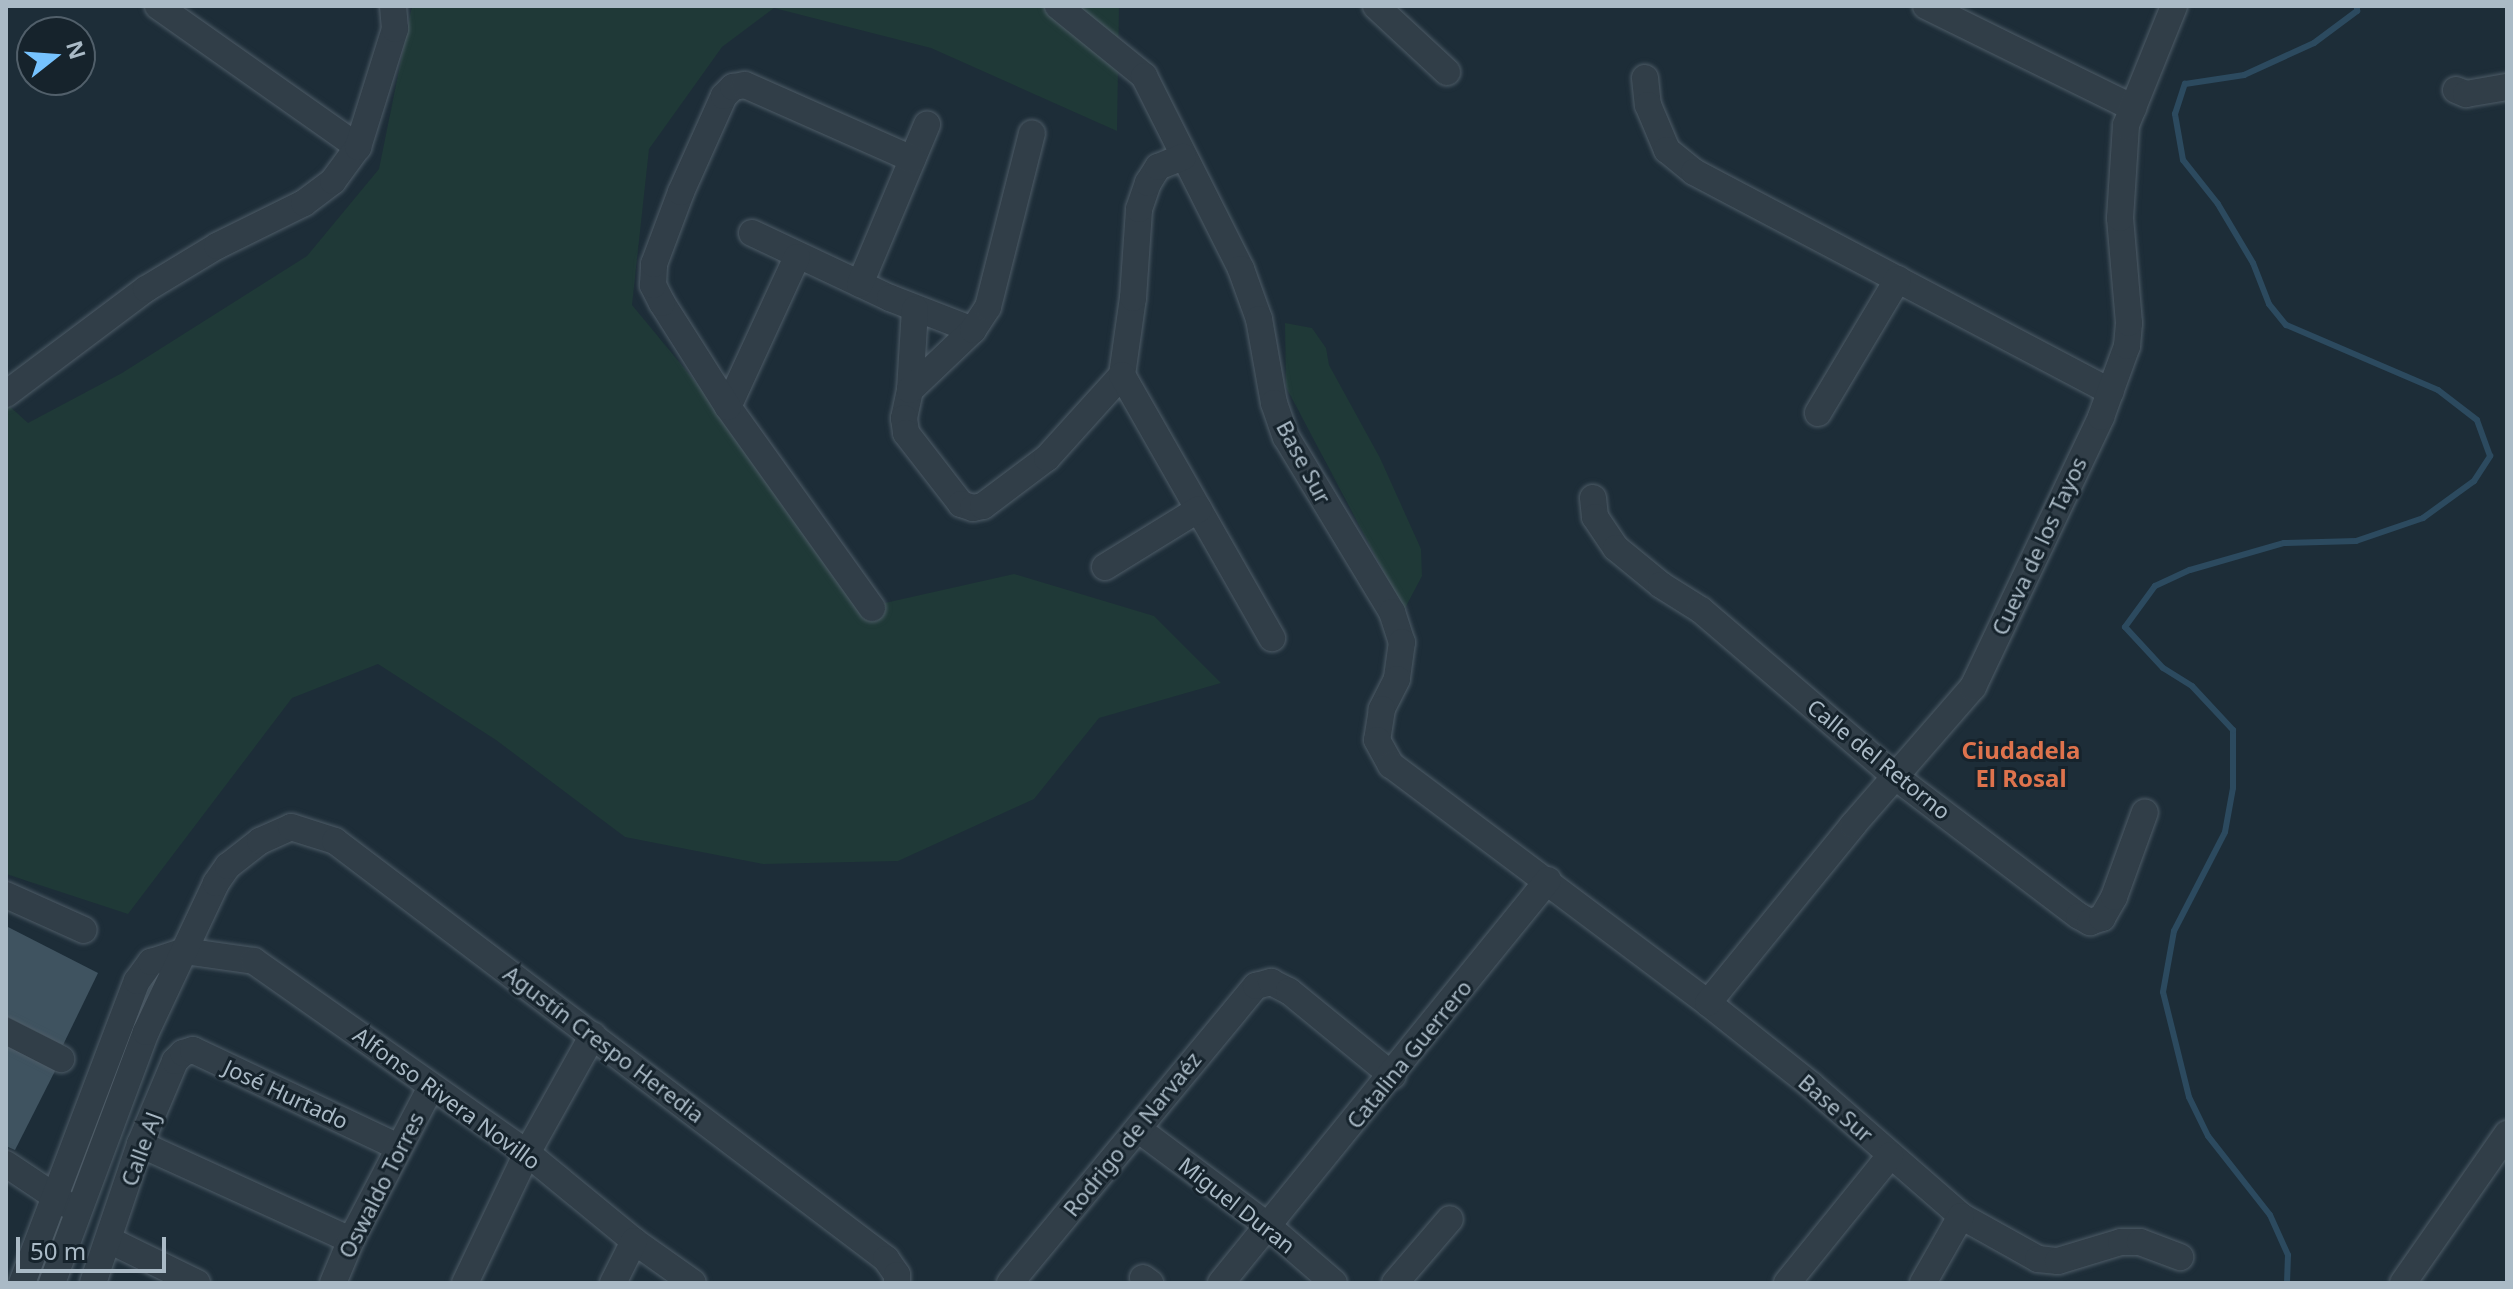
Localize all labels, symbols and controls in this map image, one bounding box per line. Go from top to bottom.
north arrow [16,16,96,96]
text: N [60,37,94,63]
street label: Base Sur [1271,416,1337,508]
street label: Cueva de los Tayos [1986,453,2092,639]
street label: Calle del Retorno [1802,693,1956,825]
district label: Ciudadela El Rosal [1962,736,2080,792]
street label: Agustín Crespo Heredia [499,960,709,1128]
street label: Catalina Guerrero [1341,974,1477,1134]
street label: Alfonso Rivera Novillo [348,1021,546,1175]
street label: Rodrigo de Narvaéz [1058,1047,1206,1221]
street label: José Hurtado [220,1054,352,1134]
street label: Base Sur [1793,1068,1879,1148]
street label: Calle AJ [115,1108,167,1190]
street label: Oswaldo Torres [333,1108,429,1262]
street label: Miguel Duran [1173,1151,1301,1259]
scale bar [20,1221,170,1271]
text: 50 m [30,1234,86,1267]

